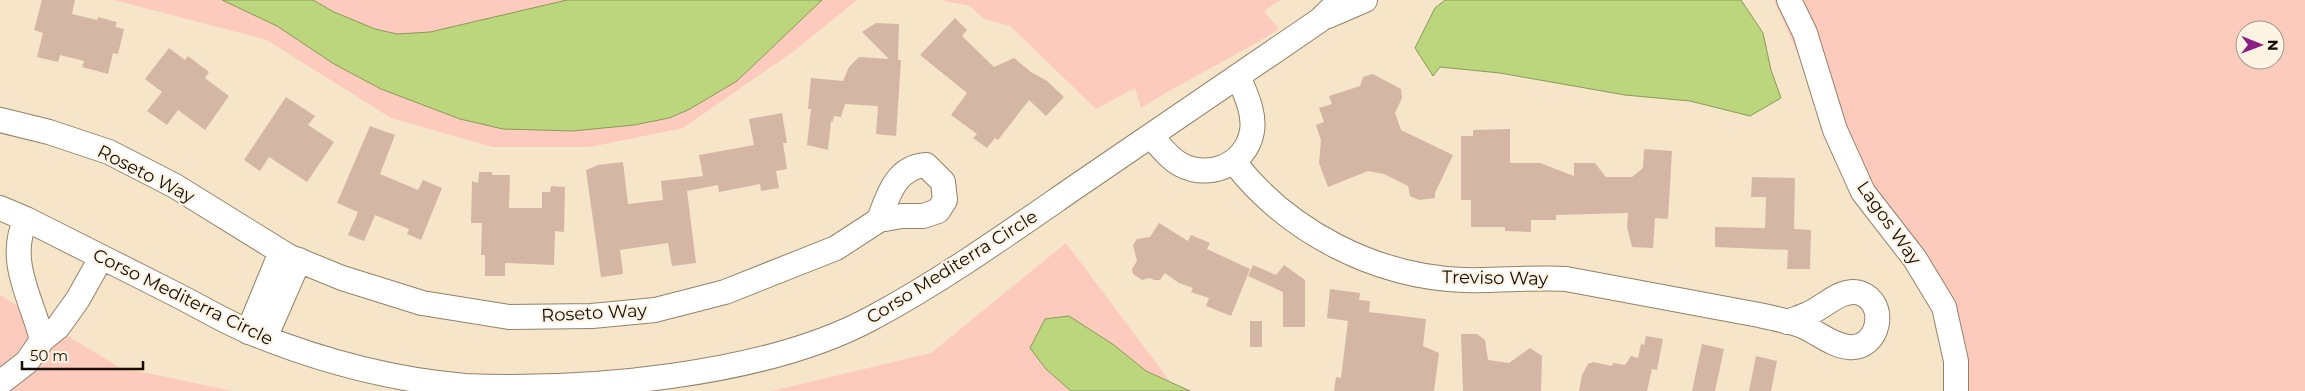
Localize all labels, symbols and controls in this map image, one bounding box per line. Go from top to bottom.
north arrow [2235,20,2285,70]
text: N [2264,39,2282,51]
street label: Roseto Way [94,140,198,208]
street label: Lagos Way [1852,177,1926,269]
street label: Corso Mediterra Circle [862,205,1042,329]
street label: Corso Mediterra Circle [89,244,277,350]
street label: Treviso Way [1442,266,1549,290]
street label: Roseto Way [541,299,648,327]
scale bar [22,338,144,370]
text: 50 m [30,346,68,365]

